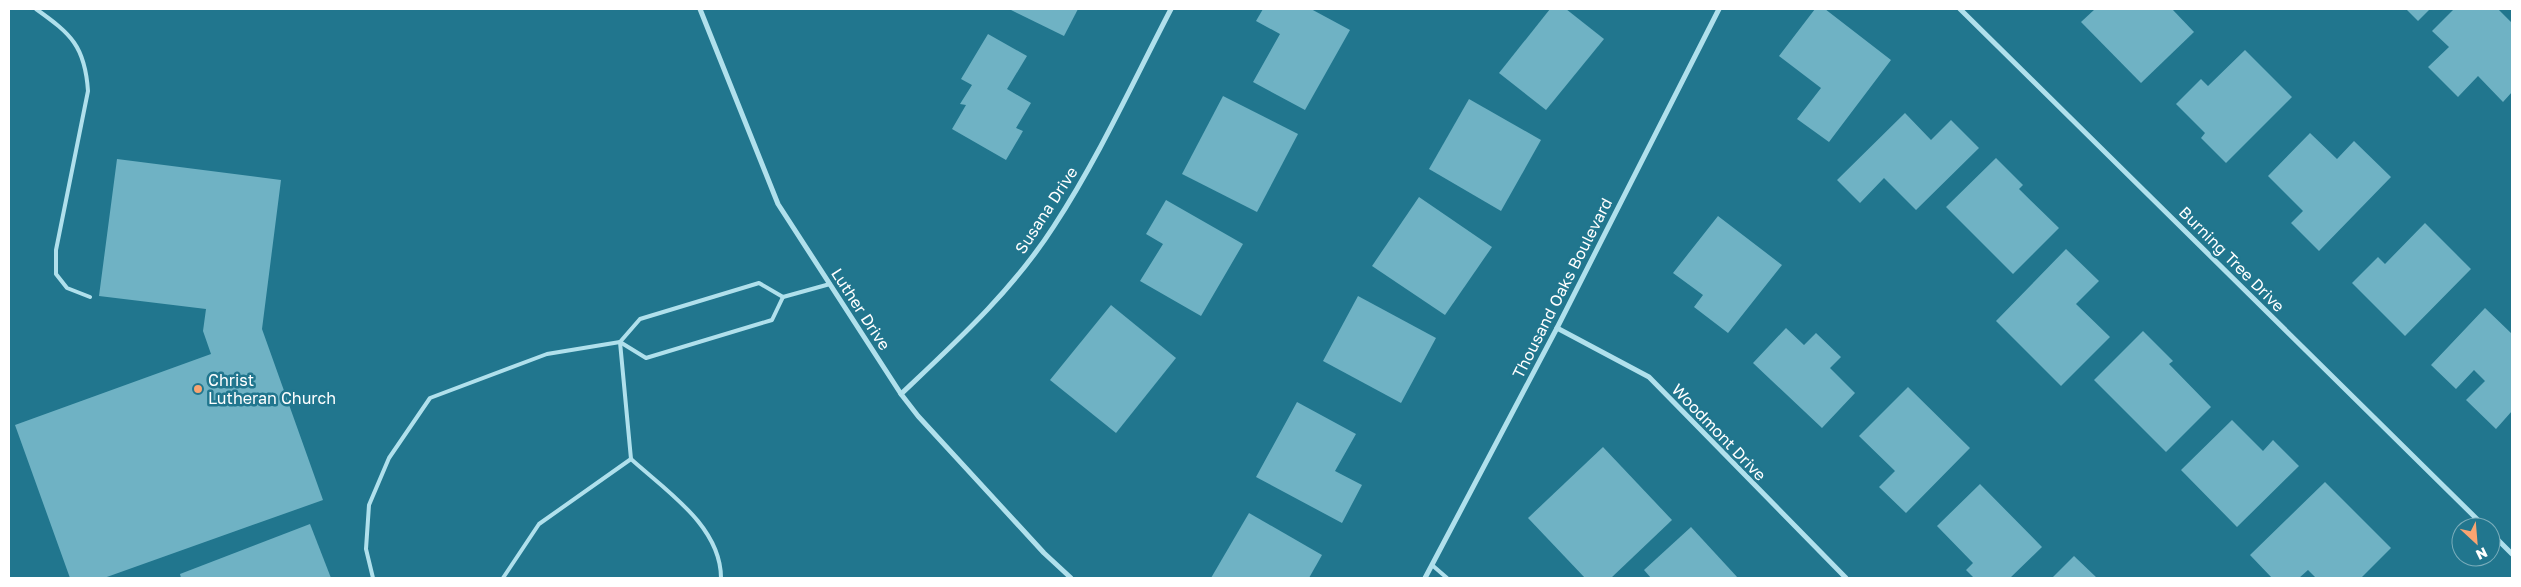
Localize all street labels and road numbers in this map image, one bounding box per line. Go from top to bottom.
street label: Susana Drive [1010,163,1082,257]
street label: Thousand Oaks Boulevard [1508,194,1616,382]
street label: Burning Tree Drive [2175,202,2289,316]
street label: Luther Drive [827,264,895,354]
street label: Woodmont Drive [1668,379,1770,485]

